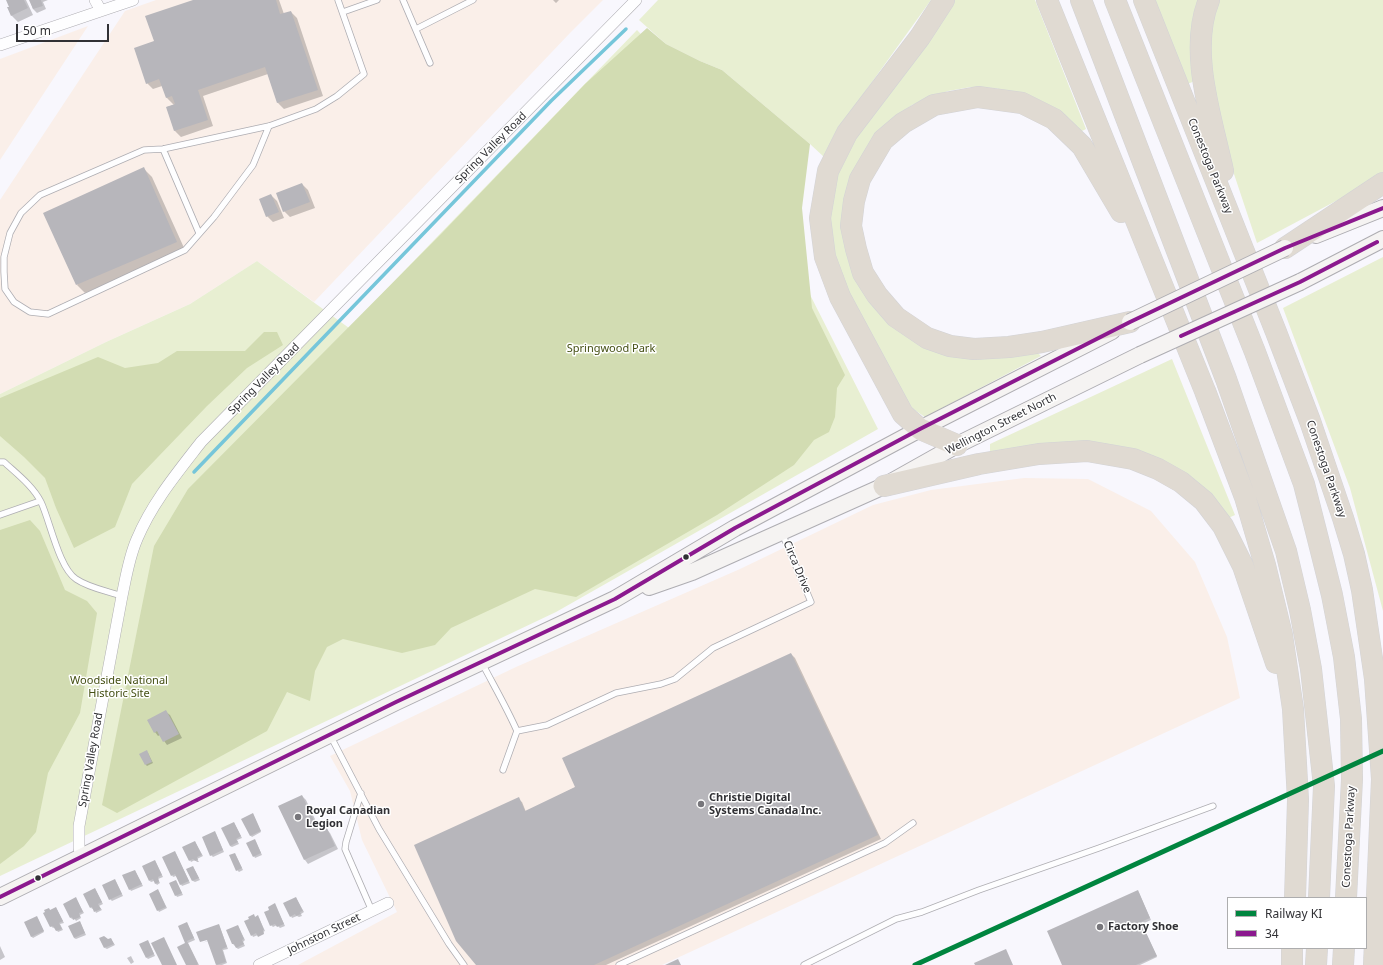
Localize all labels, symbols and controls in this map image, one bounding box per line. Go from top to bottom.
scale bar [18,16,111,42]
text: 50 m [23,22,51,39]
street label: Spring Valley Road [452,109,530,187]
street label: Conestoga Parkway [1185,116,1235,216]
street label: Spring Valley Road [225,340,303,418]
park label: Springwood Park [567,342,655,356]
street label: Wellington Street North [943,390,1059,458]
street label: Conestoga Parkway [1303,419,1349,519]
street label: Circa Drive [780,539,814,595]
unlabelled marker [681,552,691,562]
park label: Woodside National Historic Site [70,674,168,700]
street label: Spring Valley Road [76,712,106,808]
street label: Conestoga Parkway [1340,786,1358,888]
place label: Christie Digital Systems Canada Inc. [709,791,821,817]
marker: Christie Digital Systems Canada Inc. [696,799,706,809]
place label: Royal Canadian Legion [306,804,390,830]
marker: Royal Canadian Legion [293,812,303,822]
unlabelled marker [33,873,43,883]
legend [1227,897,1367,949]
text: Railway KI [1265,905,1322,922]
street label: Johnston Street [285,911,363,957]
place label: Factory Shoe [1108,920,1179,934]
marker: Factory Shoe [1095,922,1105,932]
text: 34 [1265,925,1279,942]

